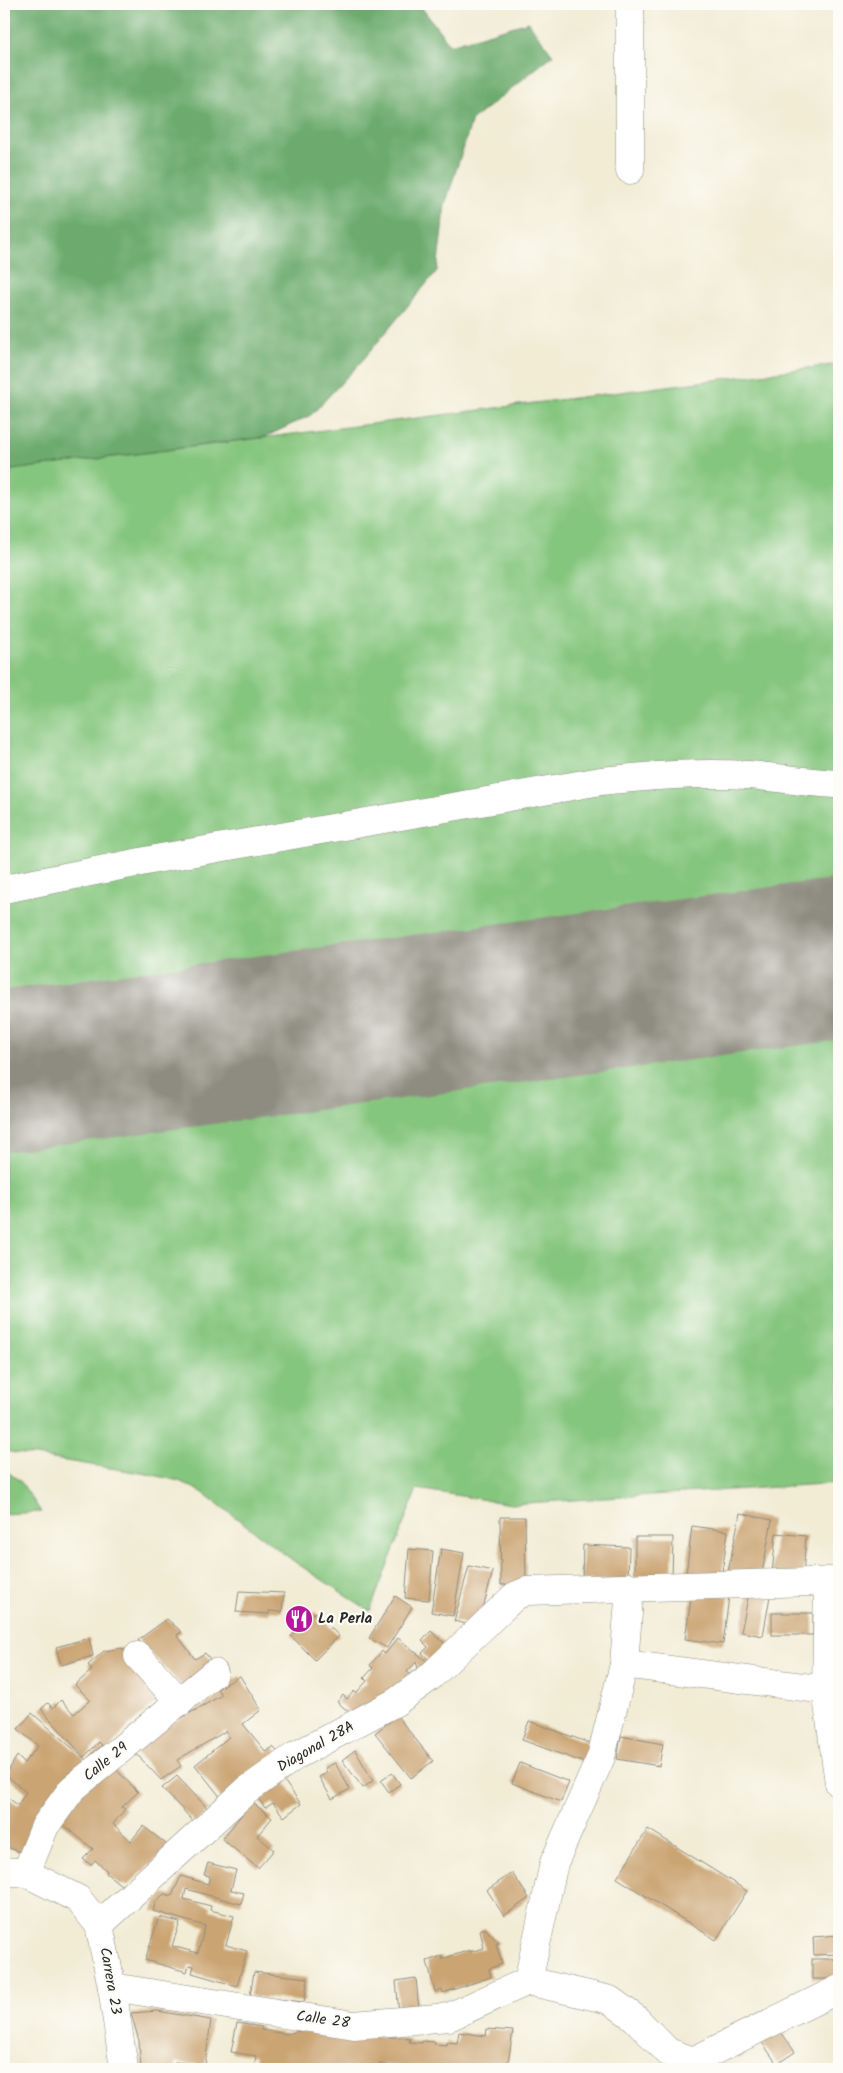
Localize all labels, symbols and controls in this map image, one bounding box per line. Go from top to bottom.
restaurant icon: La Perla [284,1604,314,1634]
place label: La Perla [318,1607,373,1631]
street label: Diagonal 28A [273,1715,359,1779]
street label: Calle 29 [78,1736,134,1788]
street label: Carrera 23 [92,1945,128,2017]
street label: Calle 28 [295,2004,352,2036]

